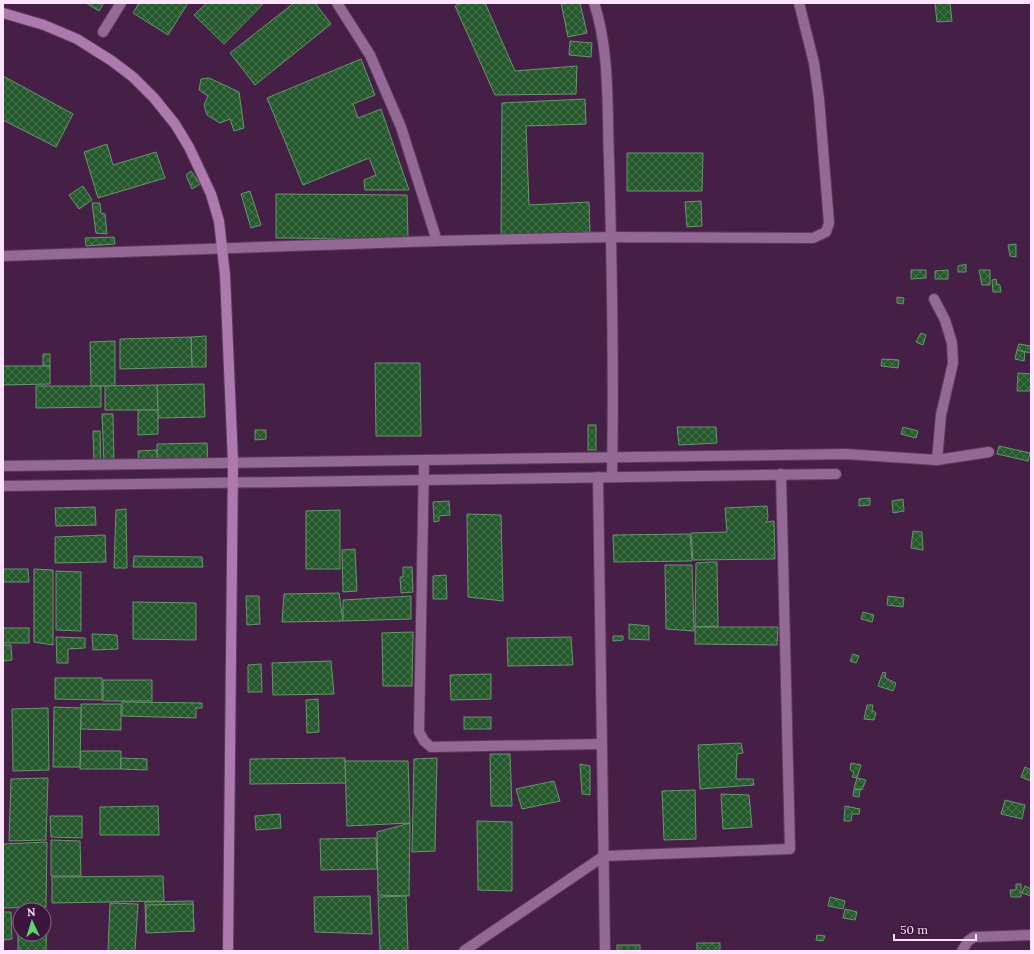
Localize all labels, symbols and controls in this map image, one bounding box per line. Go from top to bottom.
north arrow [12,902,52,942]
text: N [27,905,37,919]
scale bar [894,916,976,942]
text: 50 m [900,922,928,937]

